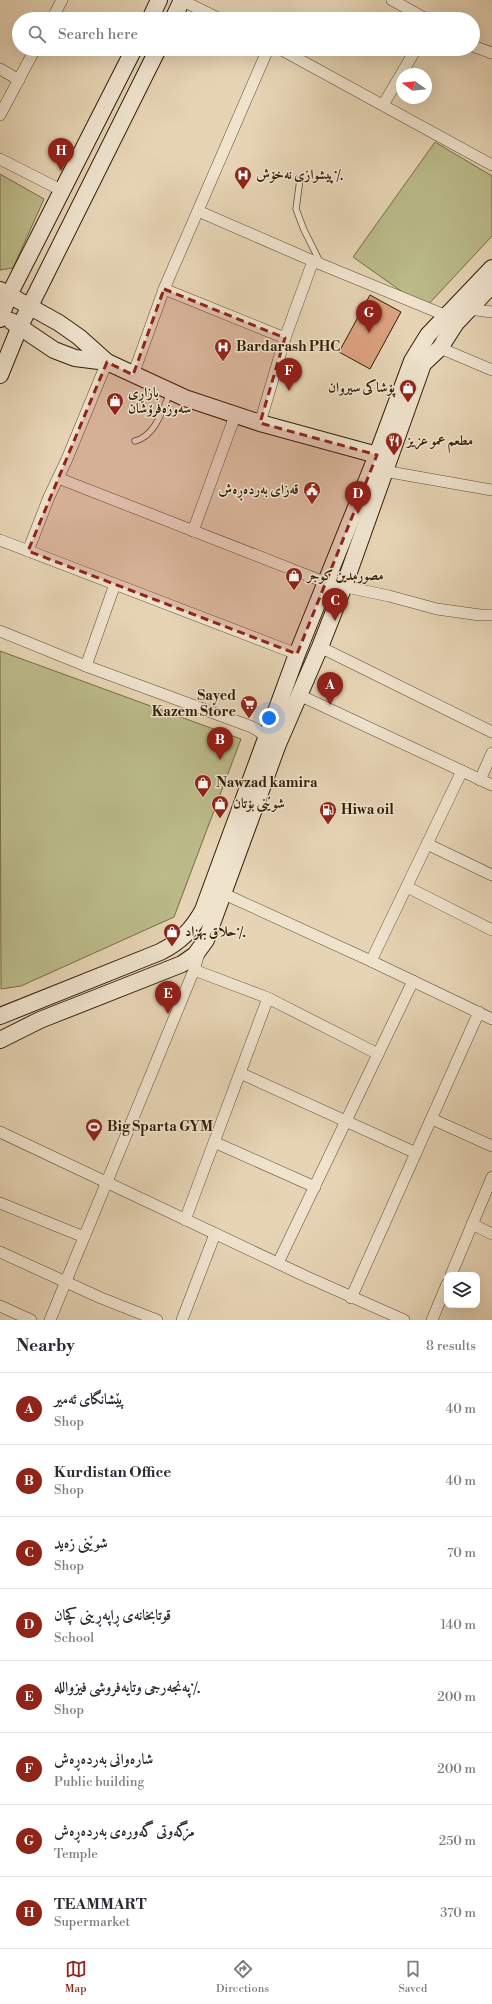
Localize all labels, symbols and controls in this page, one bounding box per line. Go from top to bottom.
search box [12,12,480,56]
icon: search [26,23,48,45]
text: Search here [58,25,138,44]
north arrow [396,68,432,104]
pin: H [48,138,74,171]
hospital icon: پیشوازی نەخۆش٪ [233,165,253,190]
place label: پیشوازی نەخۆش٪ [256,166,343,184]
pin: G [356,300,382,333]
hospital icon: Bardarash PHC [213,337,233,362]
place label: Bardarash PHC [236,338,340,356]
pin: F [276,358,302,391]
shop icon: پۆشاکی سیروان [398,378,418,403]
place label: پۆشاکی سیروان [328,379,396,398]
place label: بازاڕی سەوزەفرۆشان [128,384,191,418]
shop icon: بازاڕی سەوزەفرۆشان [105,391,125,416]
restaurant icon: مطعم عمو عزيز [384,431,404,456]
place label: مطعم عمو عزيز [405,432,473,453]
public building icon: قەزای بەردەڕەش [302,480,322,505]
place label: قەزای بەردەڕەش [218,481,299,502]
pin: D [345,481,371,514]
shop icon: مصورمدین كوجر [284,566,304,591]
place label: مصورمدین كوجر [305,567,384,585]
pin: C [322,588,348,621]
pin: A [317,672,343,705]
place label: Sayed Kazem Store [152,687,236,721]
supermarket icon: Sayed Kazem Store [239,694,259,719]
your location [259,708,279,728]
pin: B [207,727,233,760]
shop icon: Nawzad kamira [193,773,213,798]
place label: Nawzad kamira [216,774,318,792]
shop icon: شوێنی بۆتان [210,794,230,819]
place label: شوێنی بۆتان [233,795,285,813]
fuel station icon: Hiwa oil [318,800,338,825]
place label: Hiwa oil [341,801,394,819]
shop icon: حلاق بهزاد٪ [162,922,182,947]
place label: حلاق بهزاد٪ [185,923,246,941]
pin: E [155,981,181,1014]
sports icon: Big Sparta GYM [84,1117,104,1142]
place label: Big Sparta GYM [107,1118,213,1136]
map controls [444,1272,480,1308]
button: layers [444,1272,480,1308]
text: Nearby [16,1335,75,1357]
text: 8 results [426,1338,476,1354]
text: پێشانگای ئەمیر [54,1390,124,1409]
text: A [24,1401,34,1417]
text: 40 m [446,1401,476,1417]
text: Shop [54,1414,84,1430]
text: Kurdistan Office [54,1463,171,1482]
text: B [24,1473,34,1489]
text: 40 m [446,1473,476,1489]
text: Shop [54,1482,84,1498]
text: شوێنی زەید [54,1534,108,1553]
text: C [24,1545,34,1561]
text: 70 m [447,1545,476,1561]
text: Shop [54,1558,84,1574]
text: قوتابخانەی ڕاپەڕینی کچان [54,1606,171,1625]
text: D [24,1617,34,1633]
text: 140 m [440,1617,476,1633]
text: School [54,1630,94,1646]
text: پەنجەرجی وتایەفروشی فیزواللە٪ [54,1678,200,1697]
text: E [24,1689,34,1705]
text: 200 m [437,1689,476,1705]
text: Shop [54,1702,84,1718]
text: شارەوانی بەردەڕەش [54,1750,153,1769]
text: F [24,1761,34,1777]
text: 200 m [437,1761,476,1777]
text: Public building [54,1774,144,1790]
text: مزگەوتی گەورەی بەردەڕەش [54,1822,195,1841]
text: G [24,1833,34,1849]
text: 250 m [439,1833,476,1849]
text: Temple [54,1846,98,1862]
text: TEAMMART [54,1895,147,1914]
text: H [24,1905,34,1921]
text: 370 m [440,1905,476,1921]
text: Supermarket [54,1914,130,1930]
tab: Map [65,1958,87,1996]
tab: Directions [216,1958,269,1996]
tab: Saved [398,1958,427,1996]

